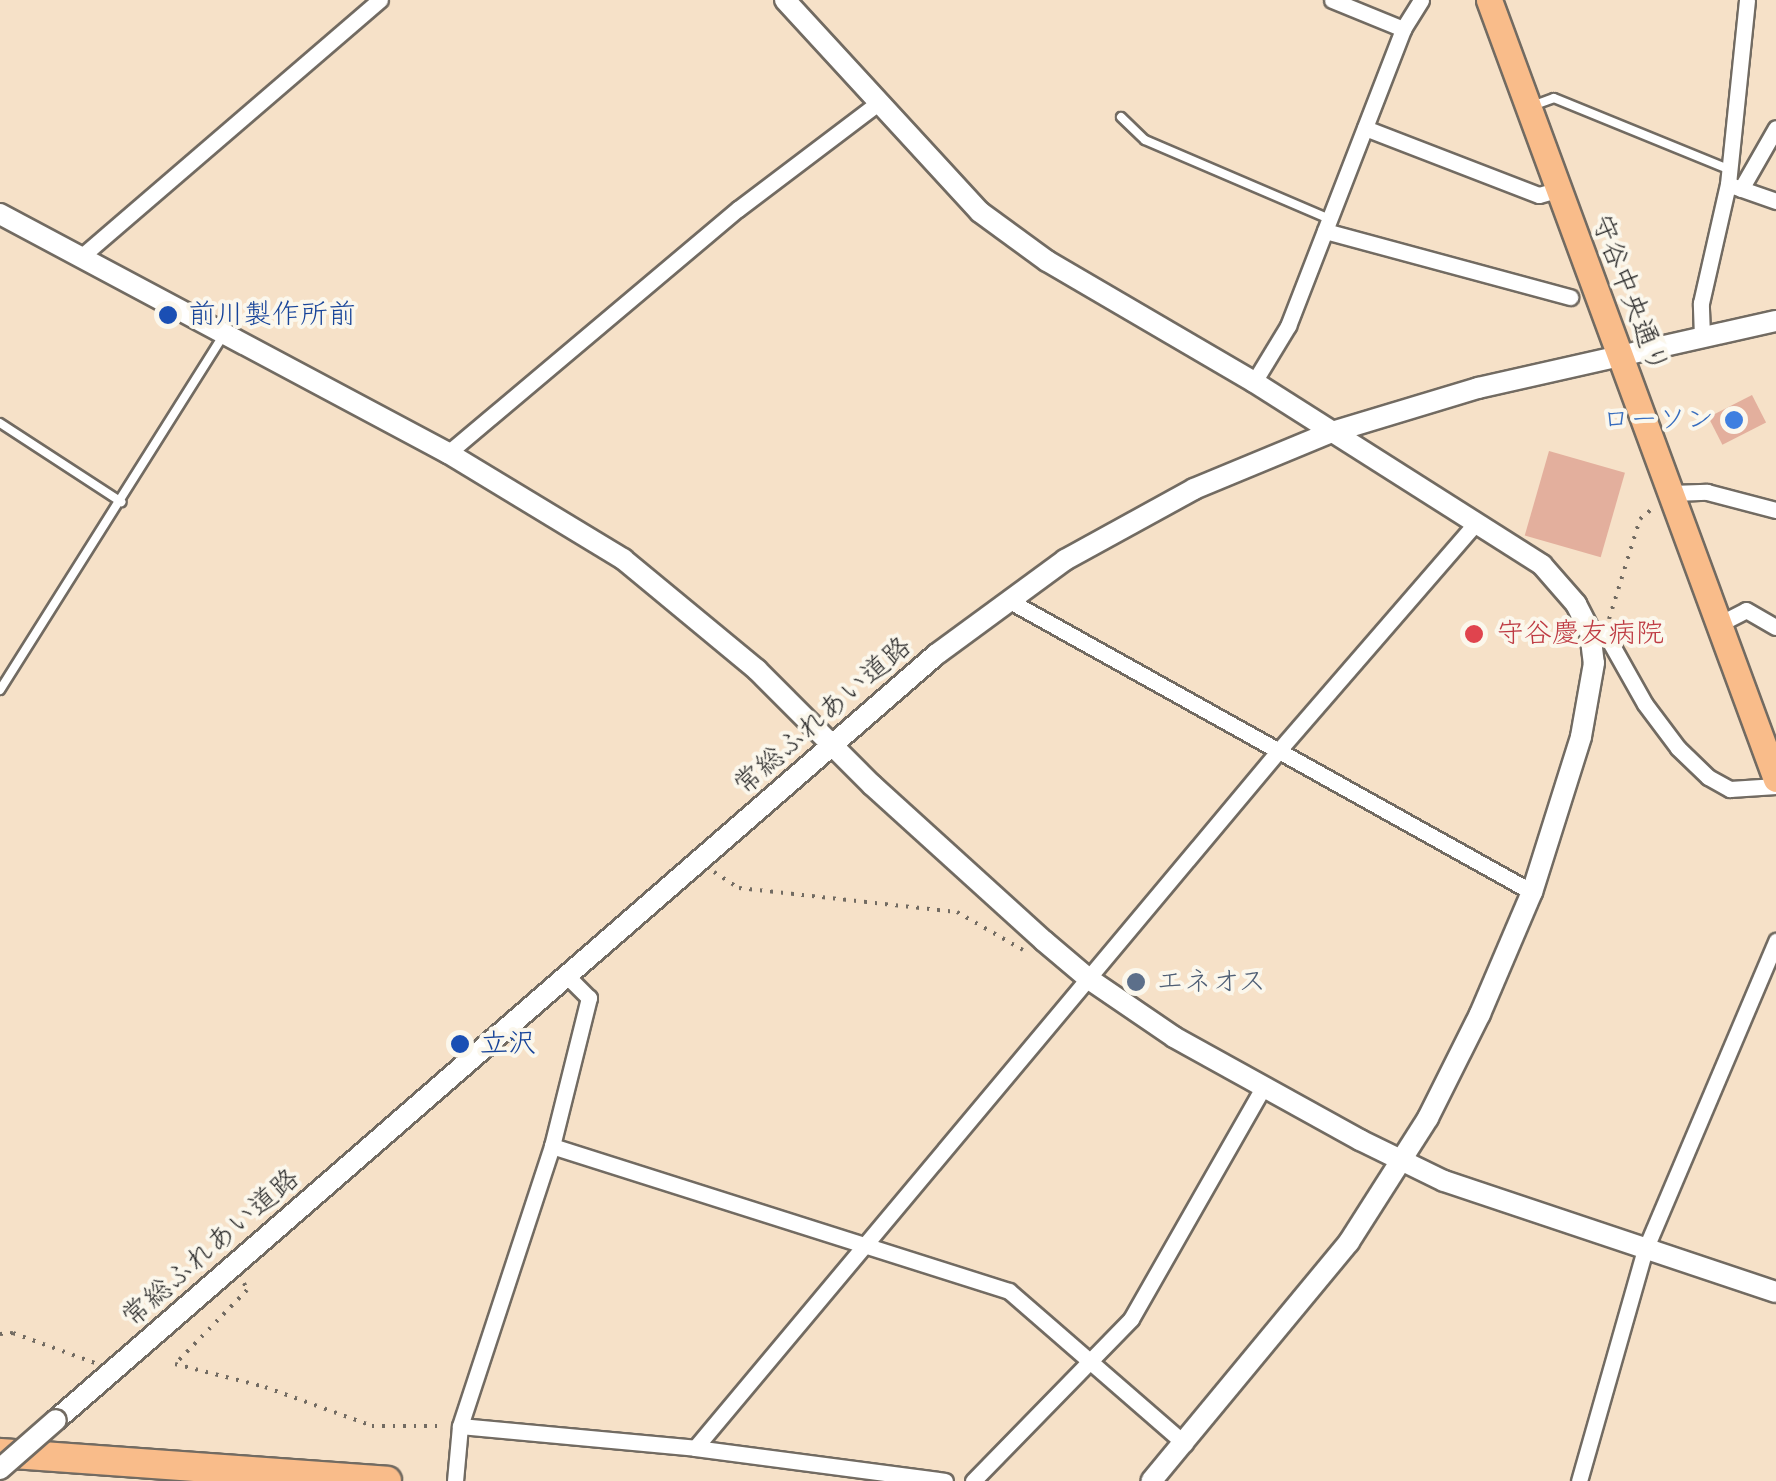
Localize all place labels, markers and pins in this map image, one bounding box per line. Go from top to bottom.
place label: 前川製作所前 [188,298,356,332]
marker: 前川製作所前 [157,304,179,326]
place label: ローソン [1602,403,1714,437]
marker: ローソン [1723,409,1745,431]
place label: 守谷慶友病院 [1496,617,1664,651]
marker: 守谷慶友病院 [1461,621,1487,647]
place label: エネオス [1156,965,1268,999]
marker: エネオス [1125,971,1147,993]
place label: 立沢 [480,1027,536,1061]
marker: 立沢 [449,1033,471,1055]

